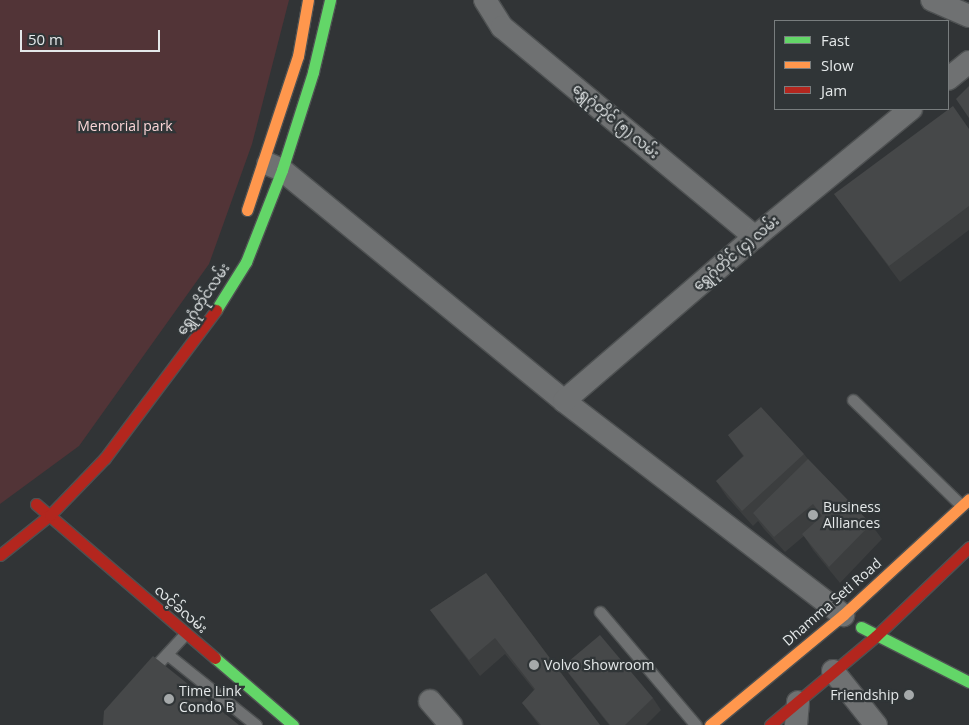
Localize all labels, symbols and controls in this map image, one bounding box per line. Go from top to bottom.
scale bar [22,20,162,52]
legend [774,20,949,110]
text: 50 m [28,29,63,49]
text: Fast [821,30,850,50]
text: Slow [821,55,854,75]
street label: ရွှေဂုံတိုင် (၅) လမ်း [569,80,663,162]
text: Jam [821,80,847,100]
park label: Memorial park [77,118,173,134]
street label: ရွှေဂုံတိုင် (၄) လမ်း [690,212,782,294]
street label: ရွှေဂုံတိုင်လမ်း [173,260,233,338]
place label: Business Alliances [823,499,881,532]
marker: Business Alliances [807,509,819,521]
street label: Dhamma Seti Road [779,555,885,649]
street label: လင့်ခ်လမ်း [151,582,211,636]
place label: Volvo Showroom [544,657,654,673]
marker: Volvo Showroom [528,659,540,671]
place label: Time Link Condo B [179,683,241,716]
place label: Friendship [830,687,899,703]
marker: Friendship [903,689,915,701]
marker: Time Link Condo B [163,693,175,705]

